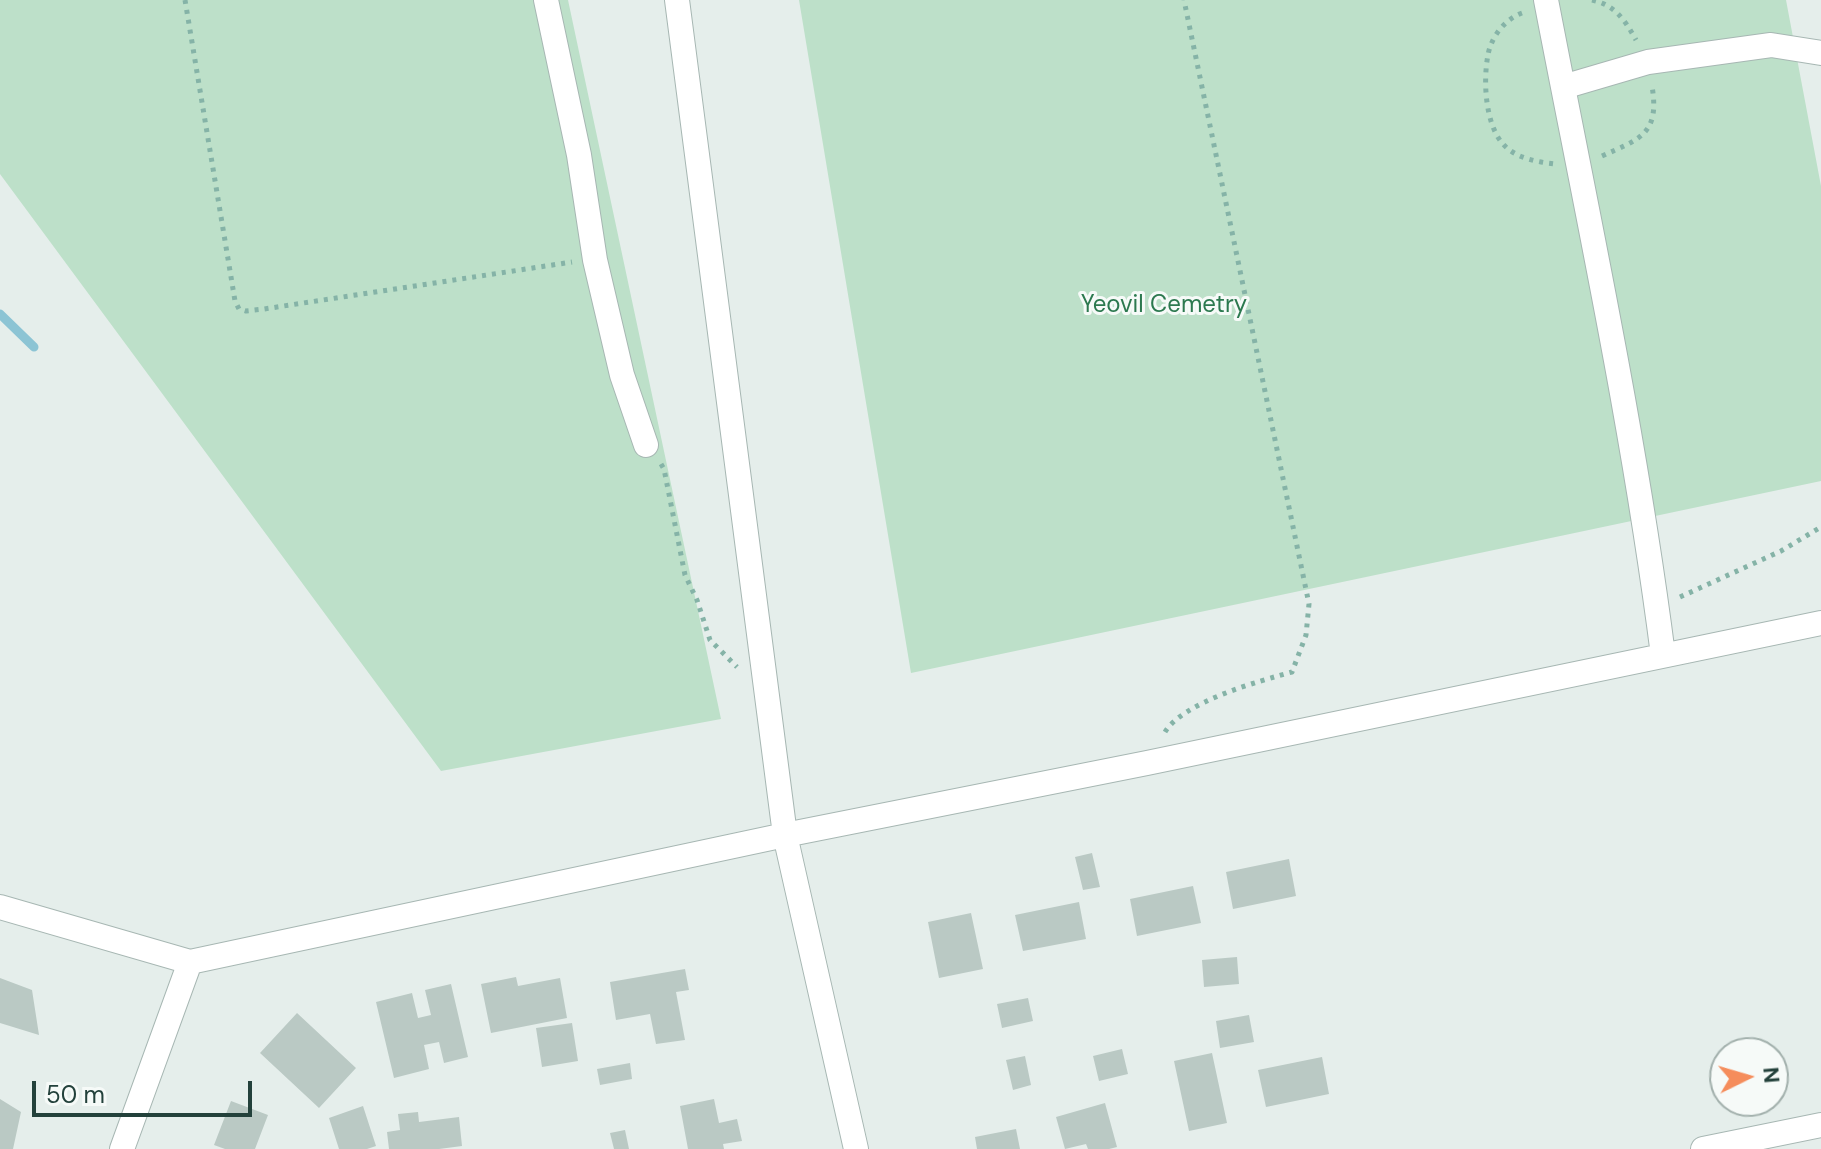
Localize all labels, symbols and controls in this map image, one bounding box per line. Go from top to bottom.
park label: Yeovil Cemetry [1081,292,1247,320]
north arrow [1709,1037,1789,1117]
scale bar [36,1065,256,1115]
text: N [1756,1066,1787,1084]
text: 50 m [46,1079,105,1110]

